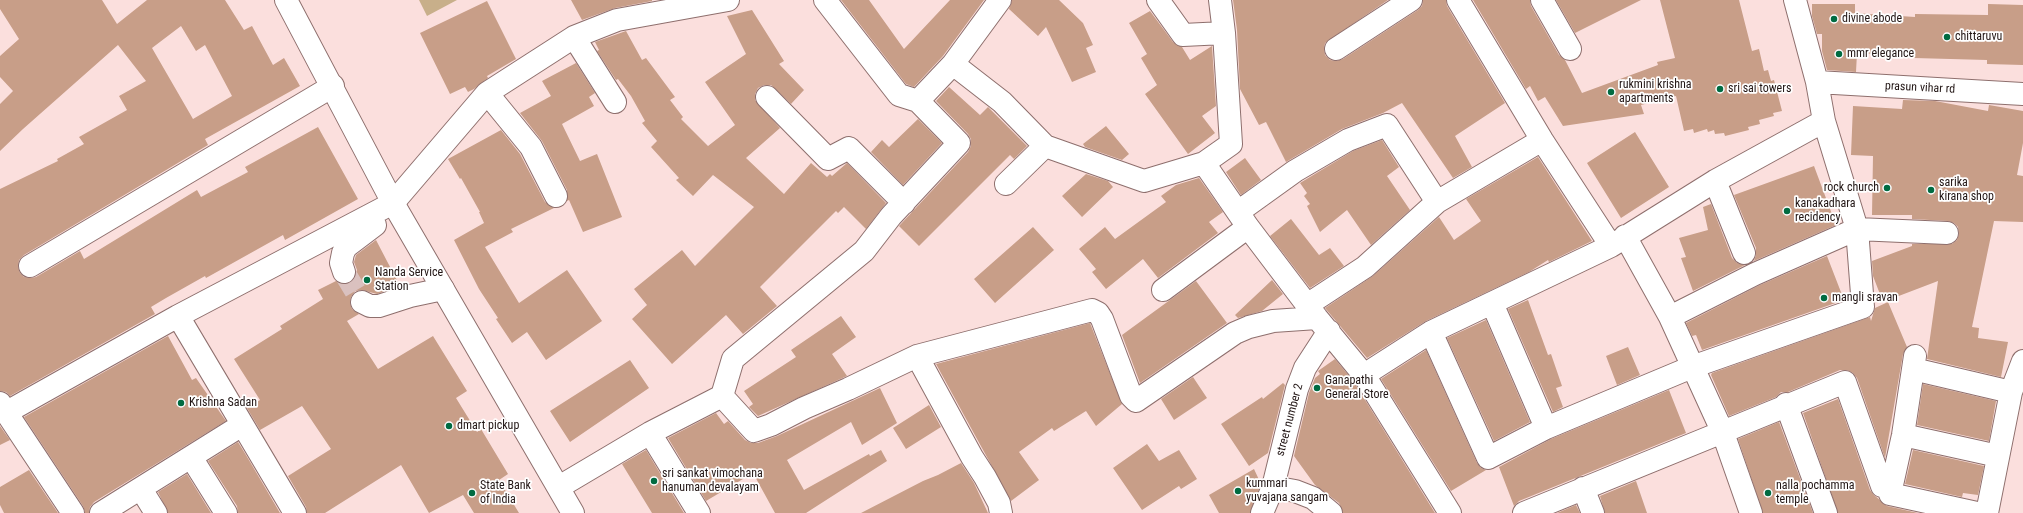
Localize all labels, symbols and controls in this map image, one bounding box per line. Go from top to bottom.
place label: divine abode [1842,12,1902,26]
marker: divine abode [1829,14,1839,24]
place label: chittaruvu [1955,30,2002,44]
marker: chittaruvu [1942,32,1952,42]
place label: mmr elegance [1847,47,1914,61]
marker: mmr elegance [1834,49,1844,59]
place label: rukmini krishna apartments [1619,78,1692,106]
street label: prasun vihar rd [1885,79,1955,97]
place label: sri sai towers [1728,82,1791,96]
marker: sri sai towers [1715,84,1725,94]
marker: rukmini krishna apartments [1606,87,1616,97]
place label: sarika kirana shop [1939,176,1994,204]
place label: rock church [1824,181,1879,195]
marker: rock church [1882,183,1892,193]
marker: sarika kirana shop [1926,185,1936,195]
place label: kanakadhara recidency [1795,197,1856,225]
marker: kanakadhara recidency [1782,206,1792,216]
place label: Nanda Service Station [375,266,443,294]
marker: Nanda Service Station [362,275,372,285]
place label: mangli sravan [1832,291,1898,305]
marker: mangli sravan [1819,293,1829,303]
place label: Ganapathi General Store [1325,374,1389,402]
street label: street number 2 [1273,382,1307,458]
marker: Ganapathi General Store [1312,383,1322,393]
place label: Krishna Sadan [189,396,257,410]
marker: Krishna Sadan [176,398,186,408]
place label: dmart pickup [457,419,519,433]
marker: dmart pickup [444,421,454,431]
place label: sri sankat vimochana hanuman devalayam [662,467,763,495]
marker: sri sankat vimochana hanuman devalayam [649,476,659,486]
place label: kummari yuvajana sangam [1246,477,1328,505]
place label: State Bank of India [480,479,531,507]
place label: nalla pochamma temple [1776,479,1854,507]
marker: kummari yuvajana sangam [1233,486,1243,496]
marker: State Bank of India [467,488,477,498]
marker: nalla pochamma temple [1763,488,1773,498]

